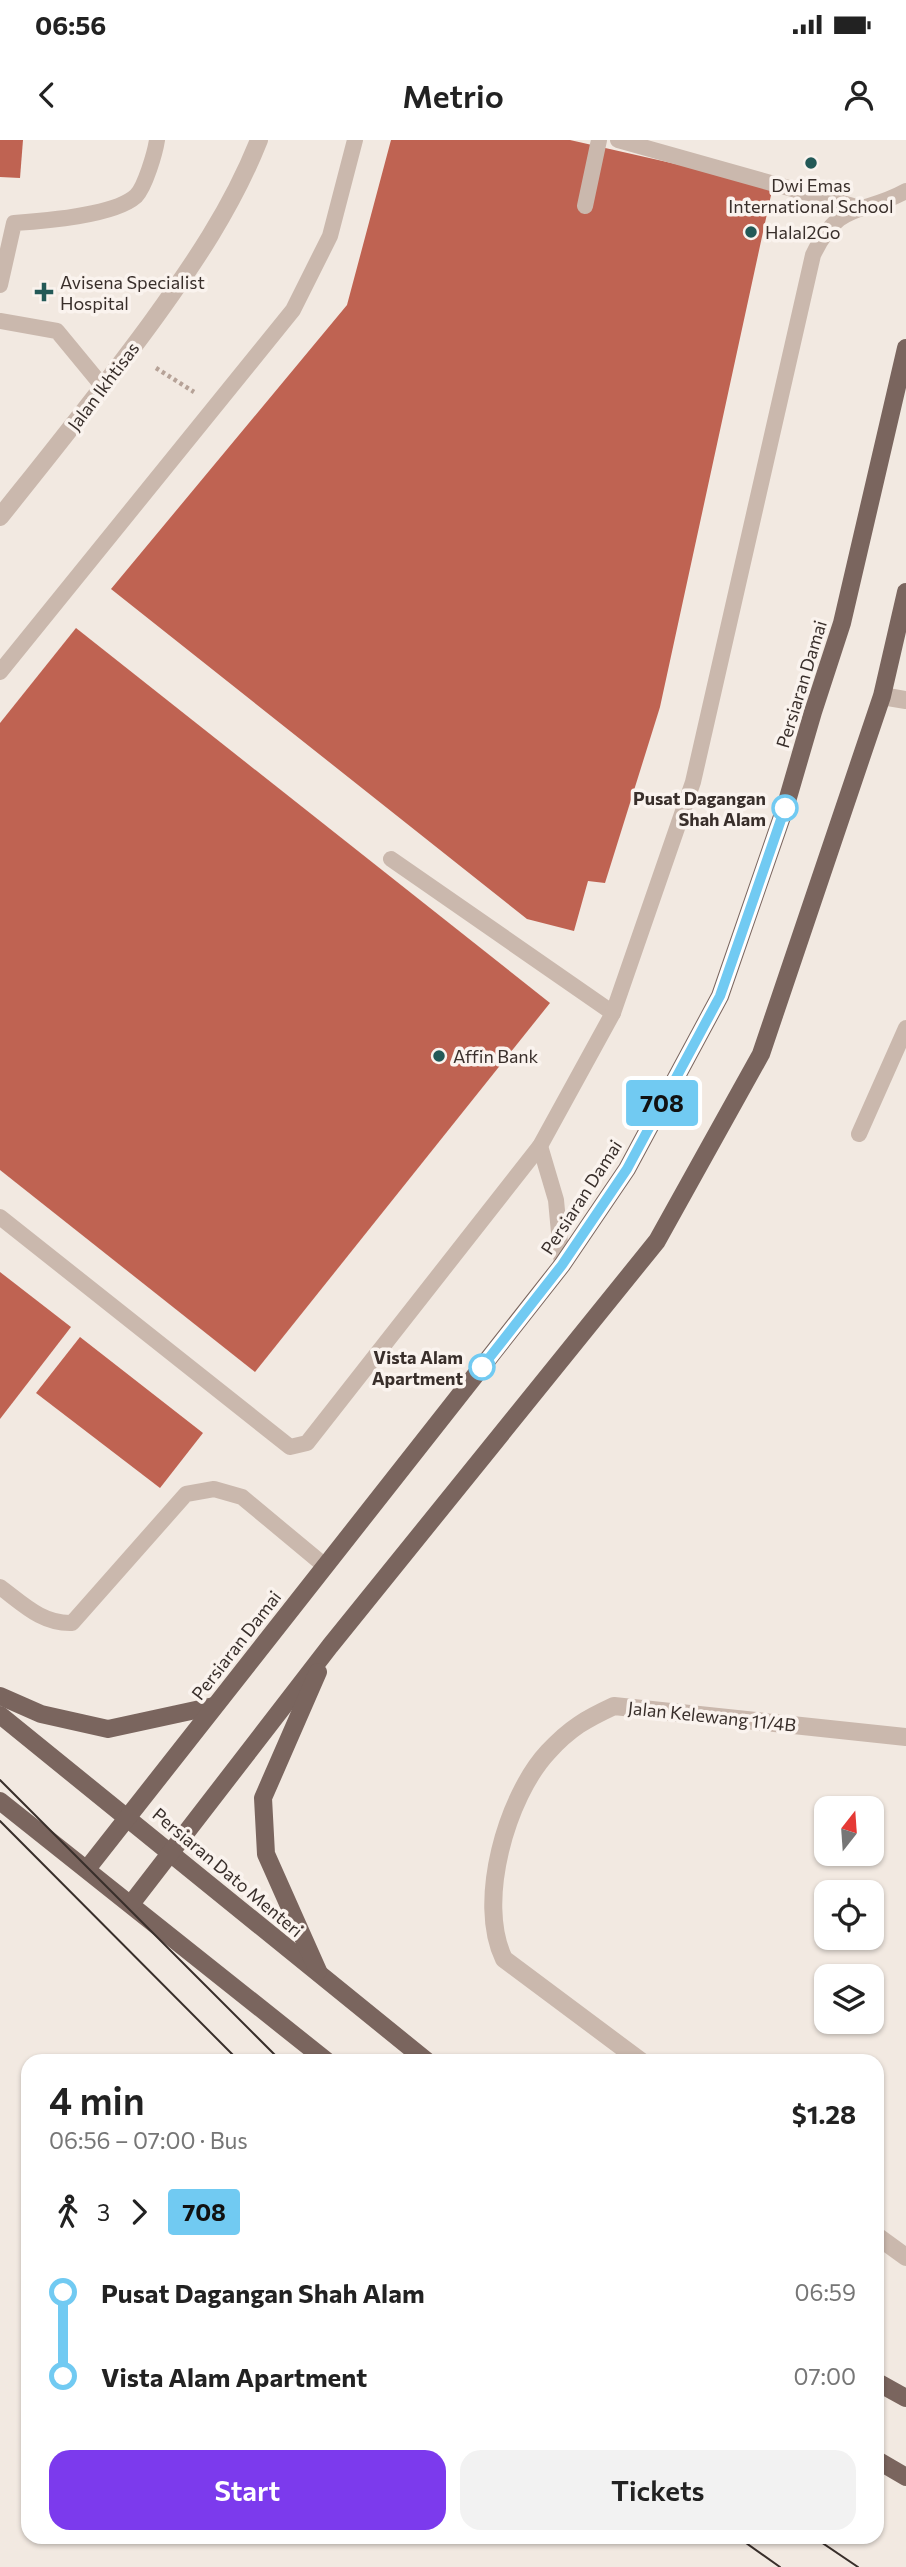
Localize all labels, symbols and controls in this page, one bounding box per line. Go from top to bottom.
text: 06:56 [35,9,106,40]
text: Metrio [402,75,504,115]
icon: back [28,76,66,114]
icon: person [840,76,878,114]
marker: Dwi Emas International School [803,155,819,171]
place label: Dwi Emas International School [728,174,894,217]
place label: Halal2Go [765,221,840,243]
marker: Halal2Go [743,224,759,240]
place label: Avisena Specialist Hospital [60,271,205,314]
marker: Avisena Specialist Hospital [34,282,54,302]
street label: Jalan Ikhtisas [63,337,143,435]
street label: Persiaran Damai [771,618,831,750]
place label: Pusat Dagangan Shah Alam [633,787,766,830]
marker: Pusat Dagangan Shah Alam [772,795,798,821]
place label: Affin Bank [453,1045,539,1067]
marker: Affin Bank [431,1048,447,1064]
line badge: 708 [622,1080,702,1126]
text: 708 [640,1088,684,1117]
street label: Persiaran Damai [536,1136,626,1258]
place label: Vista Alam Apartment [372,1346,463,1389]
marker: Vista Alam Apartment [469,1354,495,1380]
street label: Persiaran Damai [187,1586,285,1704]
street label: Jalan Kelewang 11/4B [627,1696,797,1736]
north arrow [814,1796,884,1866]
map controls [814,1796,884,2034]
street label: Persiaran Dato Menteri [148,1803,308,1941]
button: locate [814,1880,884,1950]
button: layers [814,1964,884,2034]
text: 4 min [49,2076,145,2123]
text: $1.28 [792,2098,856,2129]
text: 06:56 – 07:00 · Bus [49,2126,248,2154]
icon: walk [49,2193,87,2231]
icon: forward [120,2193,158,2231]
text: 708 [182,2197,226,2226]
text: 3 [97,2198,110,2226]
text: Pusat Dagangan Shah Alam [101,2277,425,2308]
text: 06:59 [794,2278,856,2306]
text: Vista Alam Apartment [101,2361,367,2392]
text: 07:00 [794,2362,856,2390]
button: Start [49,2450,446,2530]
button: Tickets [460,2450,856,2530]

